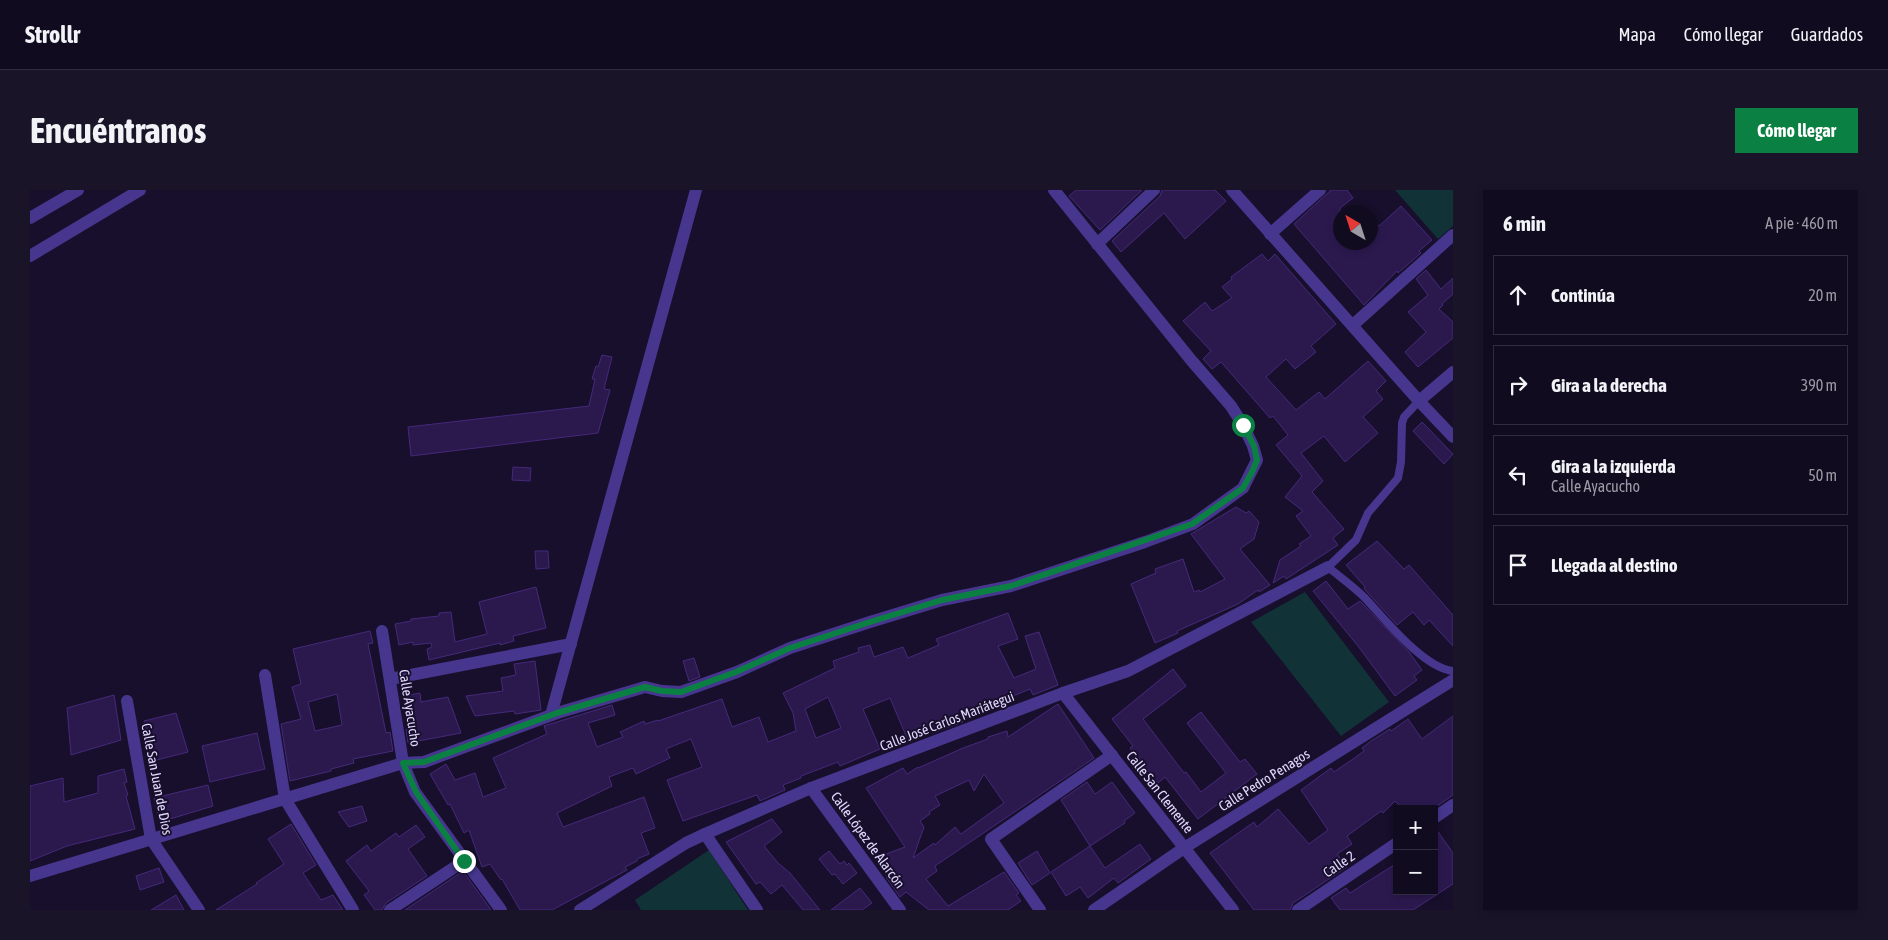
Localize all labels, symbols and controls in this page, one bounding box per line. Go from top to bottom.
text: Strollr [25,21,80,48]
text: Mapa [1618,24,1656,45]
text: Cómo llegar [1684,24,1763,45]
text: Guardados [1791,24,1863,45]
button: Cómo llegar [1735,108,1858,153]
text: Encuéntranos [30,110,206,150]
north arrow [1333,205,1378,250]
text: 6 min [1503,211,1546,235]
text: A pie · 460 m [1765,214,1838,232]
icon: ahead [1504,281,1532,309]
text: Continúa [1551,284,1615,306]
text: 20 m [1808,286,1837,304]
icon: right [1504,371,1532,399]
text: Gira a la derecha [1551,374,1667,396]
text: 390 m [1801,376,1837,394]
route start [1232,414,1255,437]
text: Gira a la izquierda [1551,455,1676,477]
icon: left [1504,461,1532,489]
text: 50 m [1808,466,1837,484]
text: Calle Ayacucho [1551,477,1640,495]
icon: arrive [1504,551,1532,579]
text: Llegada al destino [1551,554,1678,576]
street label: Calle Ayacucho [396,668,424,748]
street label: Calle José Carlos Mariátegui [878,688,1016,754]
street label: Calle San Juan de Dios [138,722,176,836]
street label: Calle Pedro Penagos [1216,746,1312,814]
street label: Calle San Clemente [1123,748,1197,836]
street label: Calle López de Alarcón [828,789,908,891]
map controls [1393,805,1438,895]
button: + [1393,805,1438,850]
street label: Calle 2 [1320,848,1358,880]
route end [453,850,476,873]
button: − [1393,850,1438,895]

